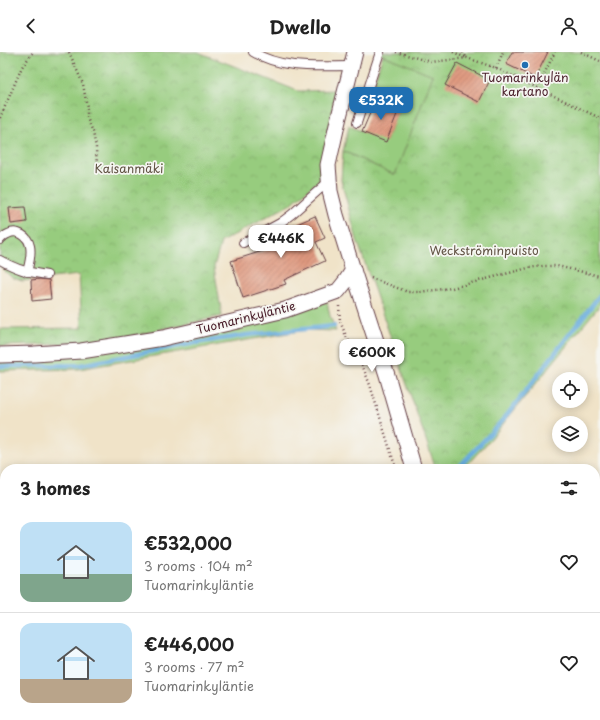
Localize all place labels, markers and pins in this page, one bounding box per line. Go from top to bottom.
marker: Tuomarinkylän kartano [520,60,530,70]
place label: Tuomarinkylän kartano [481,68,569,100]
pin: €532K [353,87,409,121]
pin: €446K [253,225,309,259]
pin: €600K [344,339,400,373]

